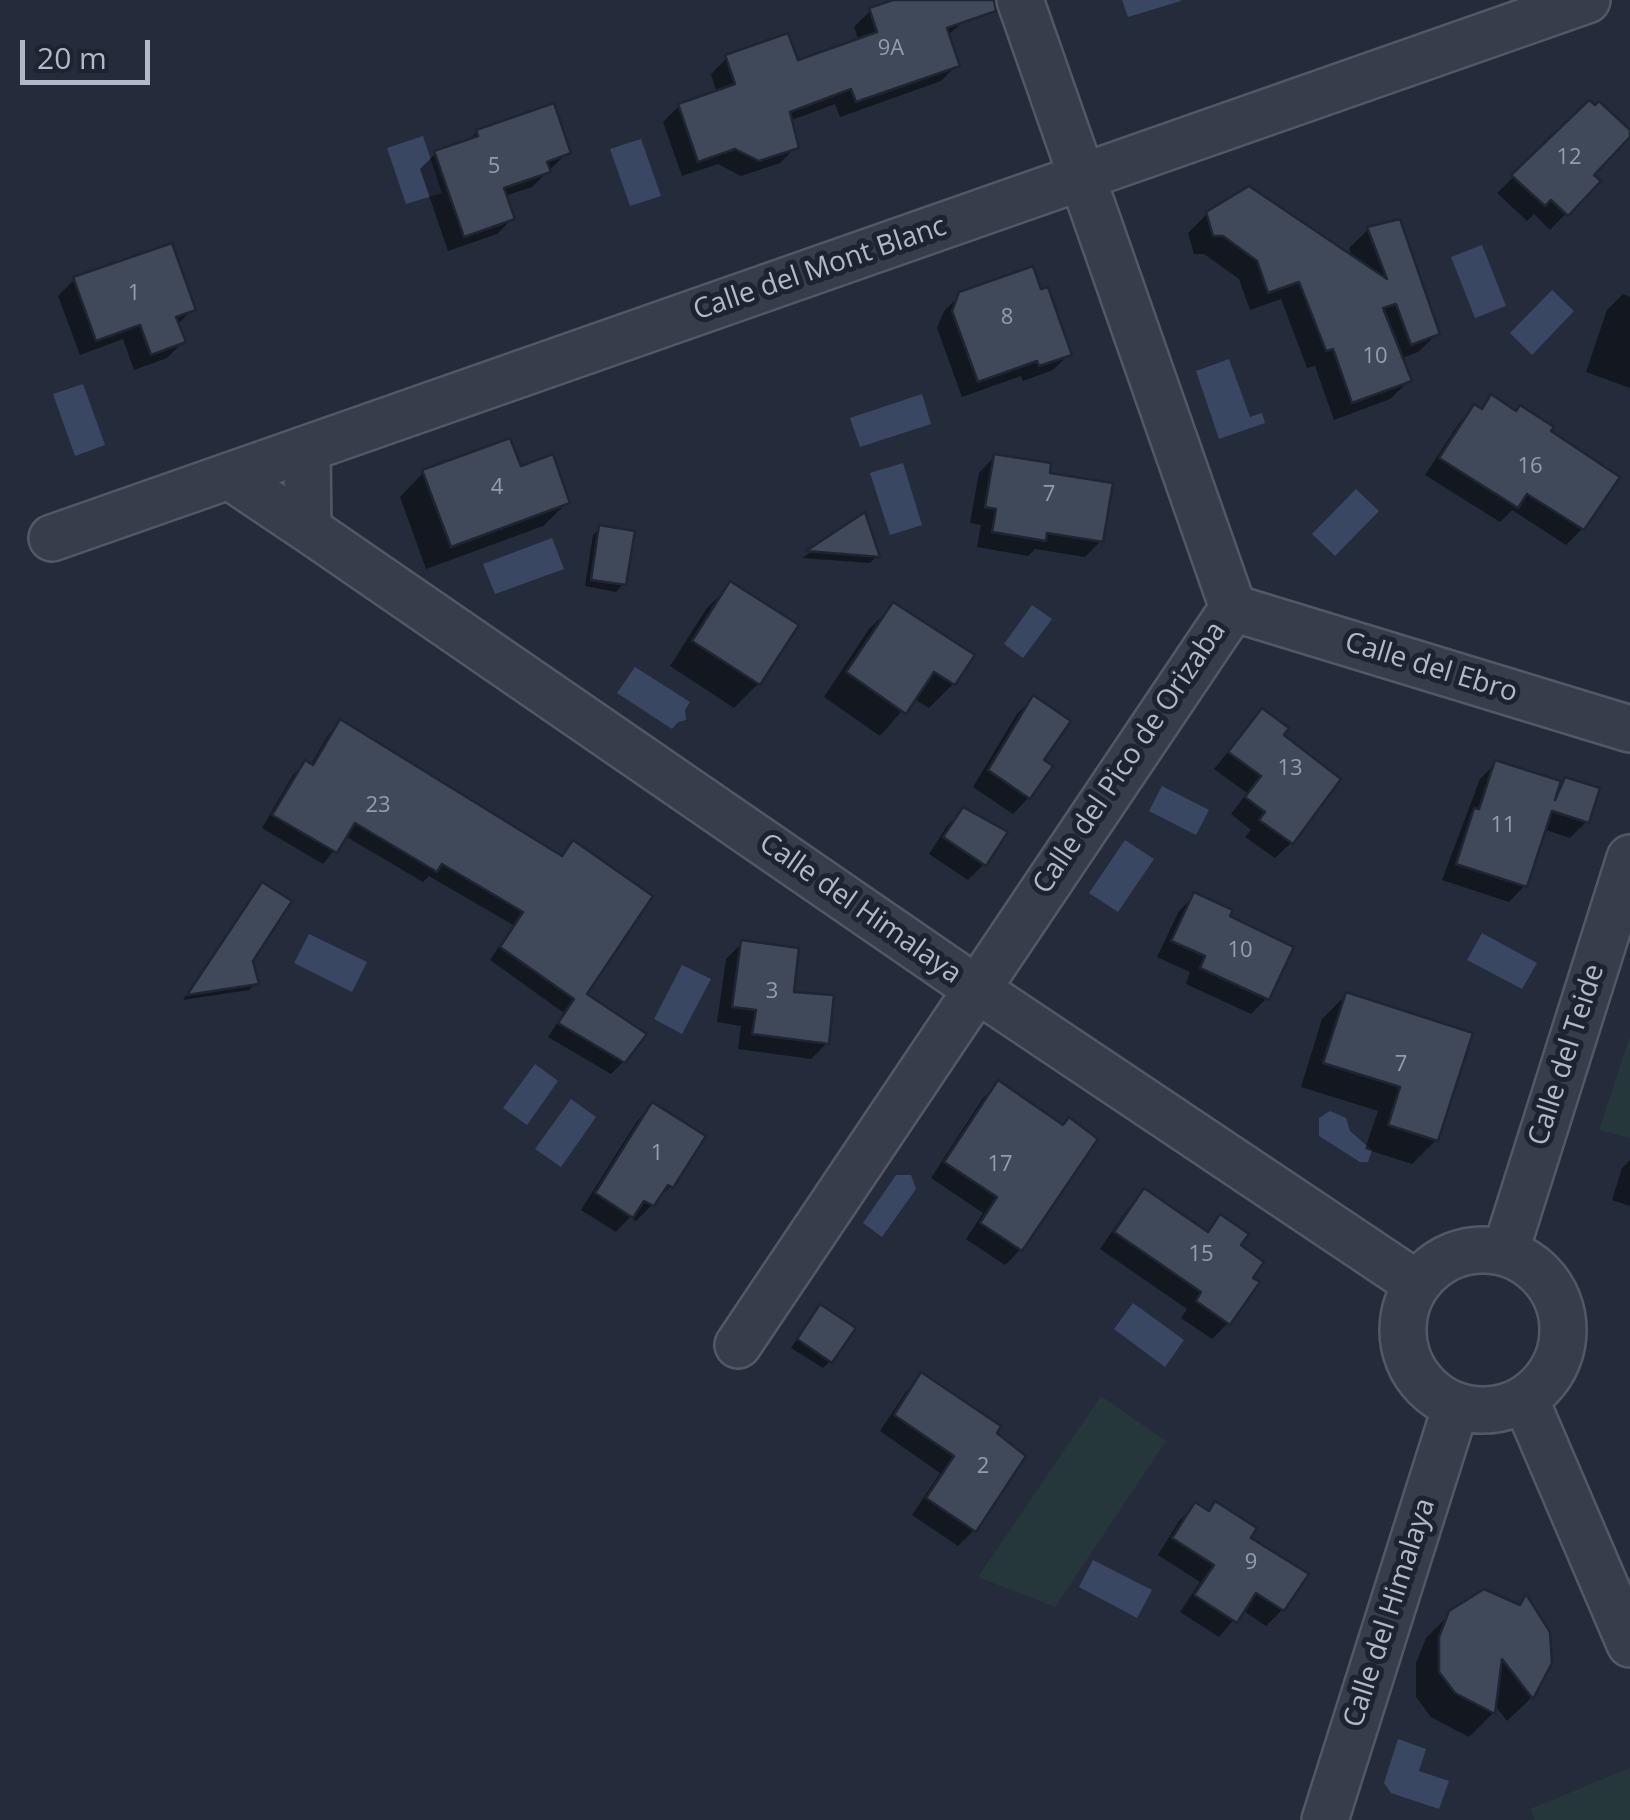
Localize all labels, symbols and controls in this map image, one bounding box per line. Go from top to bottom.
scale bar [25,20,155,82]
house number: 9A [878,36,904,62]
text: 20 m [37,37,107,78]
house number: 12 [1556,145,1582,171]
house number: 5 [488,154,500,180]
street label: Calle del Mont Blanc [689,210,951,328]
house number: 1 [128,281,140,307]
house number: 8 [1001,305,1013,331]
house number: 10 [1362,344,1388,370]
house number: 16 [1517,454,1543,480]
house number: 4 [491,475,503,501]
house number: 7 [1043,482,1055,508]
street label: Calle del Pico de Orizaba [1026,616,1234,900]
street label: Calle del Ebro [1341,626,1521,710]
house number: 13 [1277,756,1303,782]
house number: 23 [365,793,391,819]
house number: 11 [1490,813,1516,839]
street label: Calle del Himalaya [753,827,967,991]
house number: 10 [1227,938,1253,964]
street label: Calle del Teide [1522,960,1612,1150]
house number: 3 [766,979,778,1005]
house number: 7 [1395,1052,1407,1078]
house number: 1 [651,1141,663,1167]
house number: 17 [987,1152,1013,1178]
house number: 15 [1188,1242,1214,1268]
house number: 2 [977,1454,989,1480]
street label: Calle del Himalaya [1337,1494,1443,1732]
house number: 9 [1245,1550,1257,1576]

